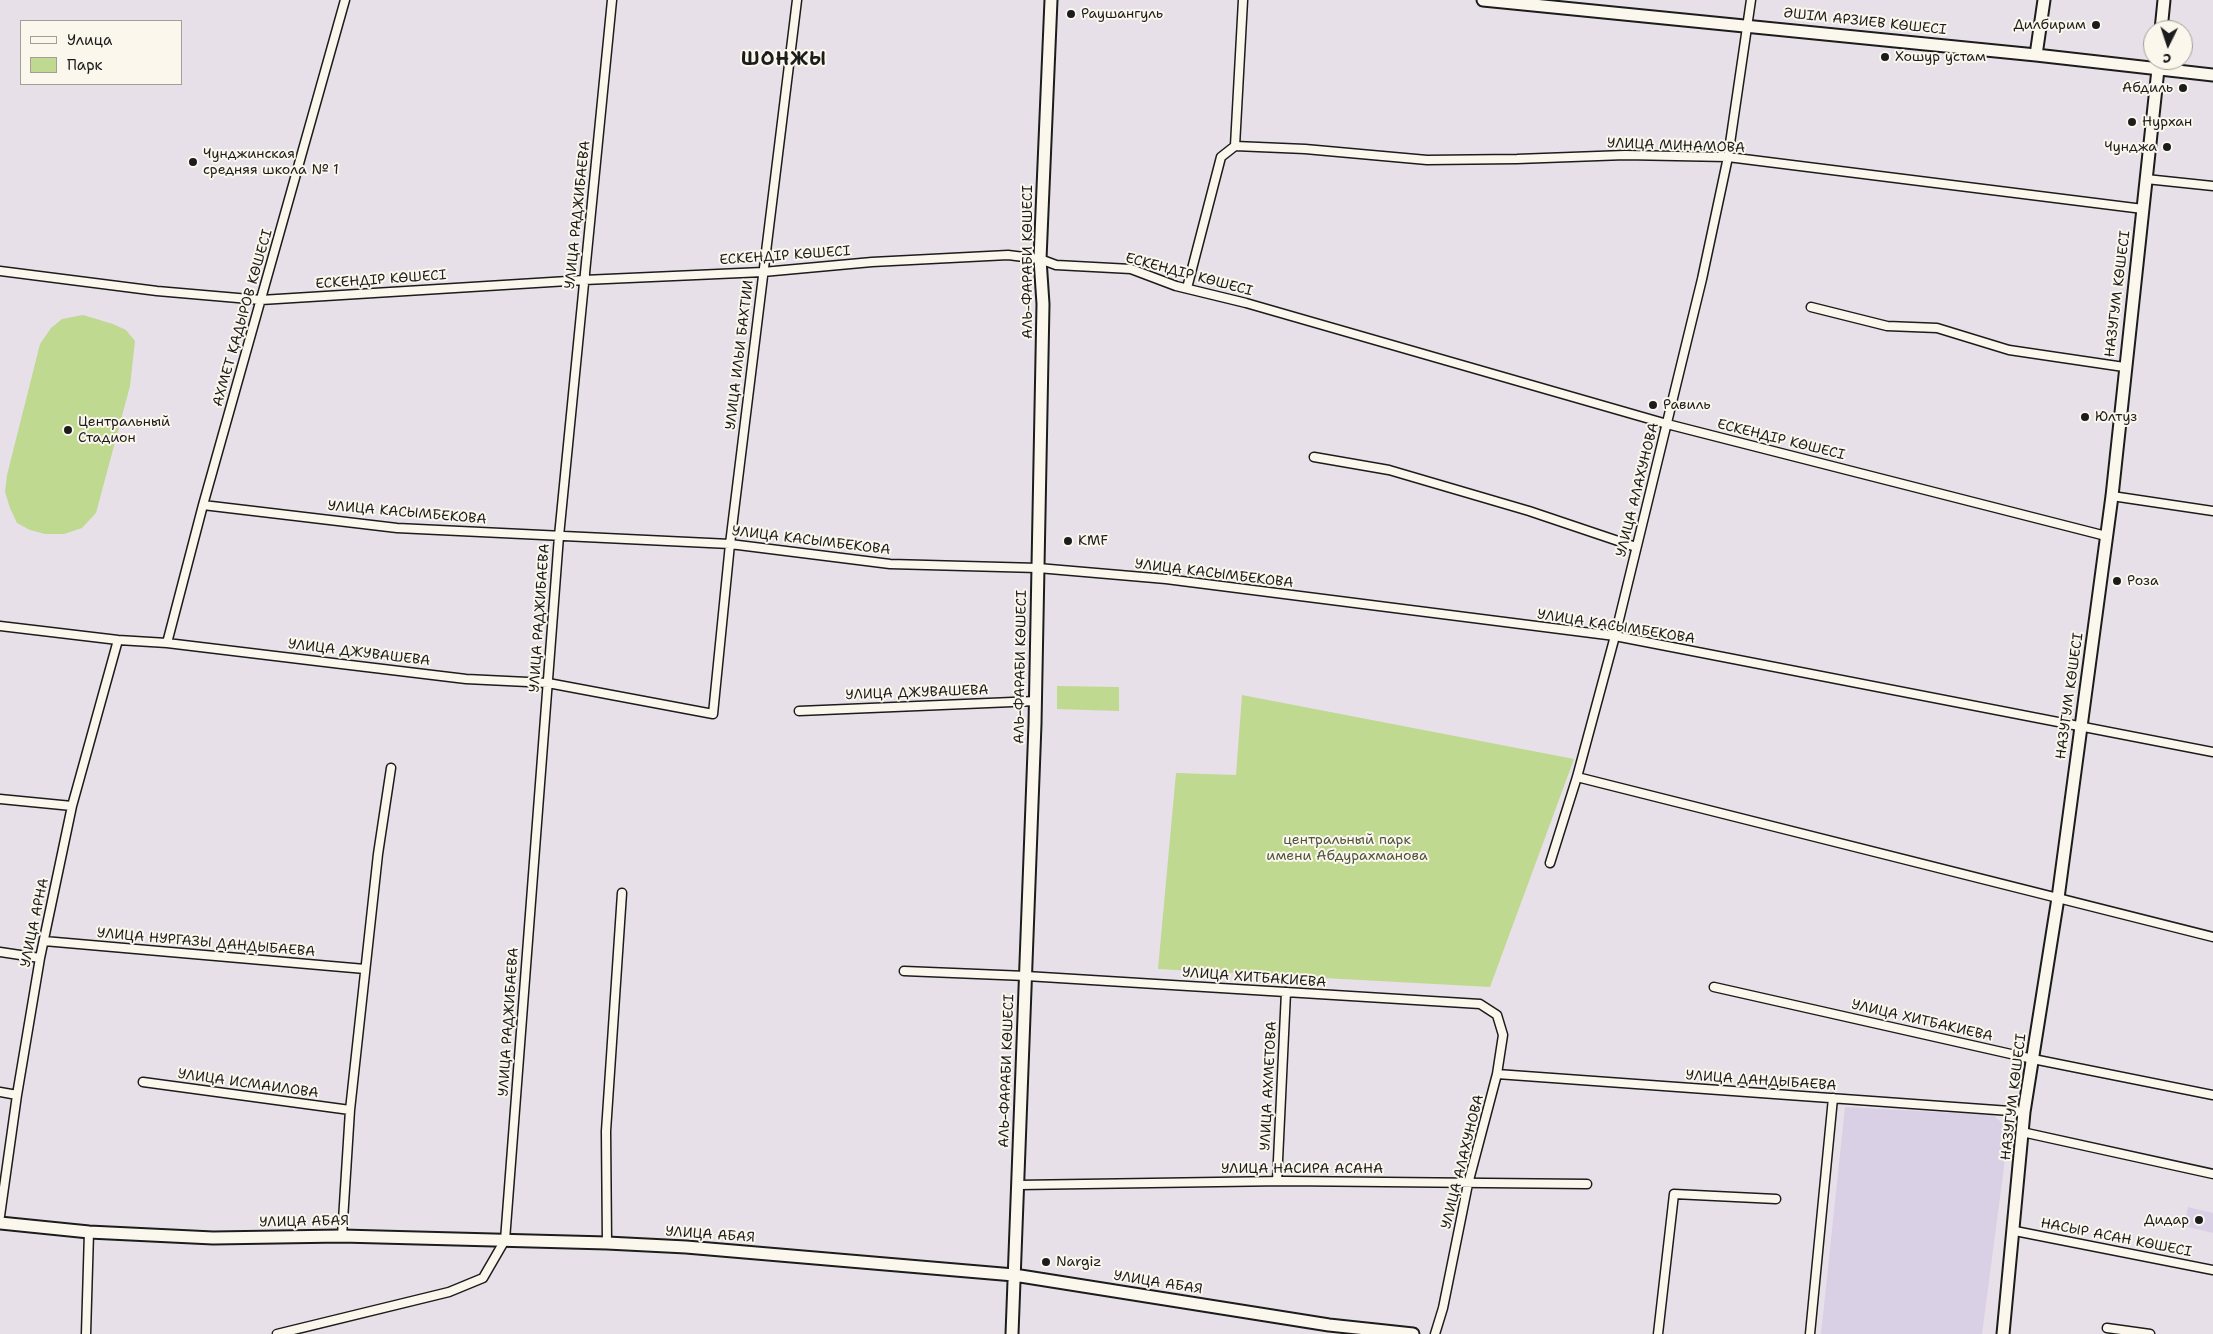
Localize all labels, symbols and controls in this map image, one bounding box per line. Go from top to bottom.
street label: ӘШІМ АРЗИЕВ КӨШЕСІ [1783,5,1947,39]
place label: Раушангуль [1081,6,1163,22]
marker: Раушангуль [1065,8,1077,20]
place label: Дилбирим [2013,17,2086,33]
marker: Дилбирим [2090,19,2102,31]
legend [20,20,182,85]
north arrow [2143,20,2193,70]
text: Улица [67,30,112,50]
district label: ШОНЖЫ [740,49,828,71]
place label: Хошур устам [1895,49,1986,65]
text: С [2162,50,2172,68]
marker: Хошур устам [1879,51,1891,63]
text: Парк [67,55,103,75]
place label: Абдиль [2122,80,2173,96]
marker: Абдиль [2177,82,2189,94]
place label: Нурхан [2142,114,2192,130]
marker: Нурхан [2126,116,2138,128]
street label: УЛИЦА МИНАМОВА [1607,135,1745,157]
place label: Чунджа [2104,139,2157,155]
street label: УЛИЦА РАДЖИБАЕВА [562,140,594,290]
marker: Чунджа [2161,141,2173,153]
place label: Чунджинская средняя школа № 1 [203,146,339,178]
marker: Чунджинская средняя школа № 1 [187,156,199,168]
street label: АЛЬ-ФАРАБИ КӨШЕСІ [1020,185,1036,339]
street label: АХМЕТ ҚАДЫРОВ КӨШЕСІ [210,227,276,409]
street label: НАЗУГУМ КӨШЕСІ [2102,230,2134,358]
street label: ЕСКЕНДІР КӨШЕСІ [719,243,851,269]
street label: ЕСКЕНДІР КӨШЕСІ [1123,250,1255,300]
street label: ЕСКЕНДІР КӨШЕСІ [315,267,447,293]
street label: УЛИЦА ИЛЬИ БАХТИИ [722,279,758,431]
place label: Равиль [1663,397,1711,413]
marker: Равиль [1647,399,1659,411]
place label: Юлтуз [2095,409,2137,425]
marker: Юлтуз [2079,411,2091,423]
place label: Центральный Стадион [78,414,170,447]
street label: ЕСКЕНДІР КӨШЕСІ [1715,416,1847,464]
street label: УЛИЦА АЛАХУНОВА [1613,421,1663,559]
marker: Центральный Стадион [62,424,74,436]
street label: УЛИЦА КАСЫМБЕКОВА [327,498,487,528]
street label: УЛИЦА КАСЫМБЕКОВА [731,523,891,559]
place label: KMF [1078,533,1108,549]
marker: KMF [1062,535,1074,547]
street label: УЛИЦА РАДЖИБАЕВА [526,543,554,693]
street label: УЛИЦА КАСЫМБЕКОВА [1134,556,1294,592]
place label: Роза [2127,573,2159,589]
marker: Роза [2111,575,2123,587]
street label: АЛЬ-ФАРАБИ КӨШЕСІ [1011,590,1031,744]
street label: УЛИЦА КАСЫМБЕКОВА [1536,606,1696,648]
street label: НАЗУГУМ КӨШЕСІ [2053,632,2087,760]
street label: УЛИЦА ДЖУВАШЕВА [287,636,431,670]
street label: УЛИЦА ДЖУВАШЕВА [845,682,989,704]
park label: центральный парк имени Абдурахманова [1266,832,1428,864]
street label: УЛИЦА АРНА [17,877,53,969]
street label: УЛИЦА НУРГАЗЫ ДАНДЫБАЕВА [96,925,316,961]
street label: УЛИЦА РАДЖИБАЕВА [495,947,523,1097]
street label: УЛИЦА ХИТБАКИЕВА [1181,965,1327,991]
street label: АЛЬ-ФАРАБИ КӨШЕСІ [996,994,1018,1148]
street label: УЛИЦА ХИТБАКИЕВА [1850,997,1994,1045]
street label: УЛИЦА АХМЕТОВА [1257,1021,1281,1151]
street label: НАЗУГУМ КӨШЕСІ [1998,1033,2030,1161]
street label: УЛИЦА ИСМАИЛОВА [177,1066,319,1102]
street label: УЛИЦА ДАНДЫБАЕВА [1685,1067,1837,1095]
street label: УЛИЦА АЛАХУНОВА [1438,1093,1488,1231]
street label: УЛИЦА НАСИРА АСАНА [1221,1161,1383,1177]
place label: Дидар [2144,1212,2189,1228]
street label: УЛИЦА АБАЯ [259,1213,349,1231]
marker: Дидар [2193,1214,2205,1226]
street label: НАСЫР АСАН КӨШЕСІ [2039,1215,2193,1261]
street label: УЛИЦА АБАЯ [665,1223,755,1247]
place label: Nargiz [1056,1254,1101,1270]
marker: Nargiz [1040,1256,1052,1268]
street label: УЛИЦА АБАЯ [1112,1268,1204,1298]

